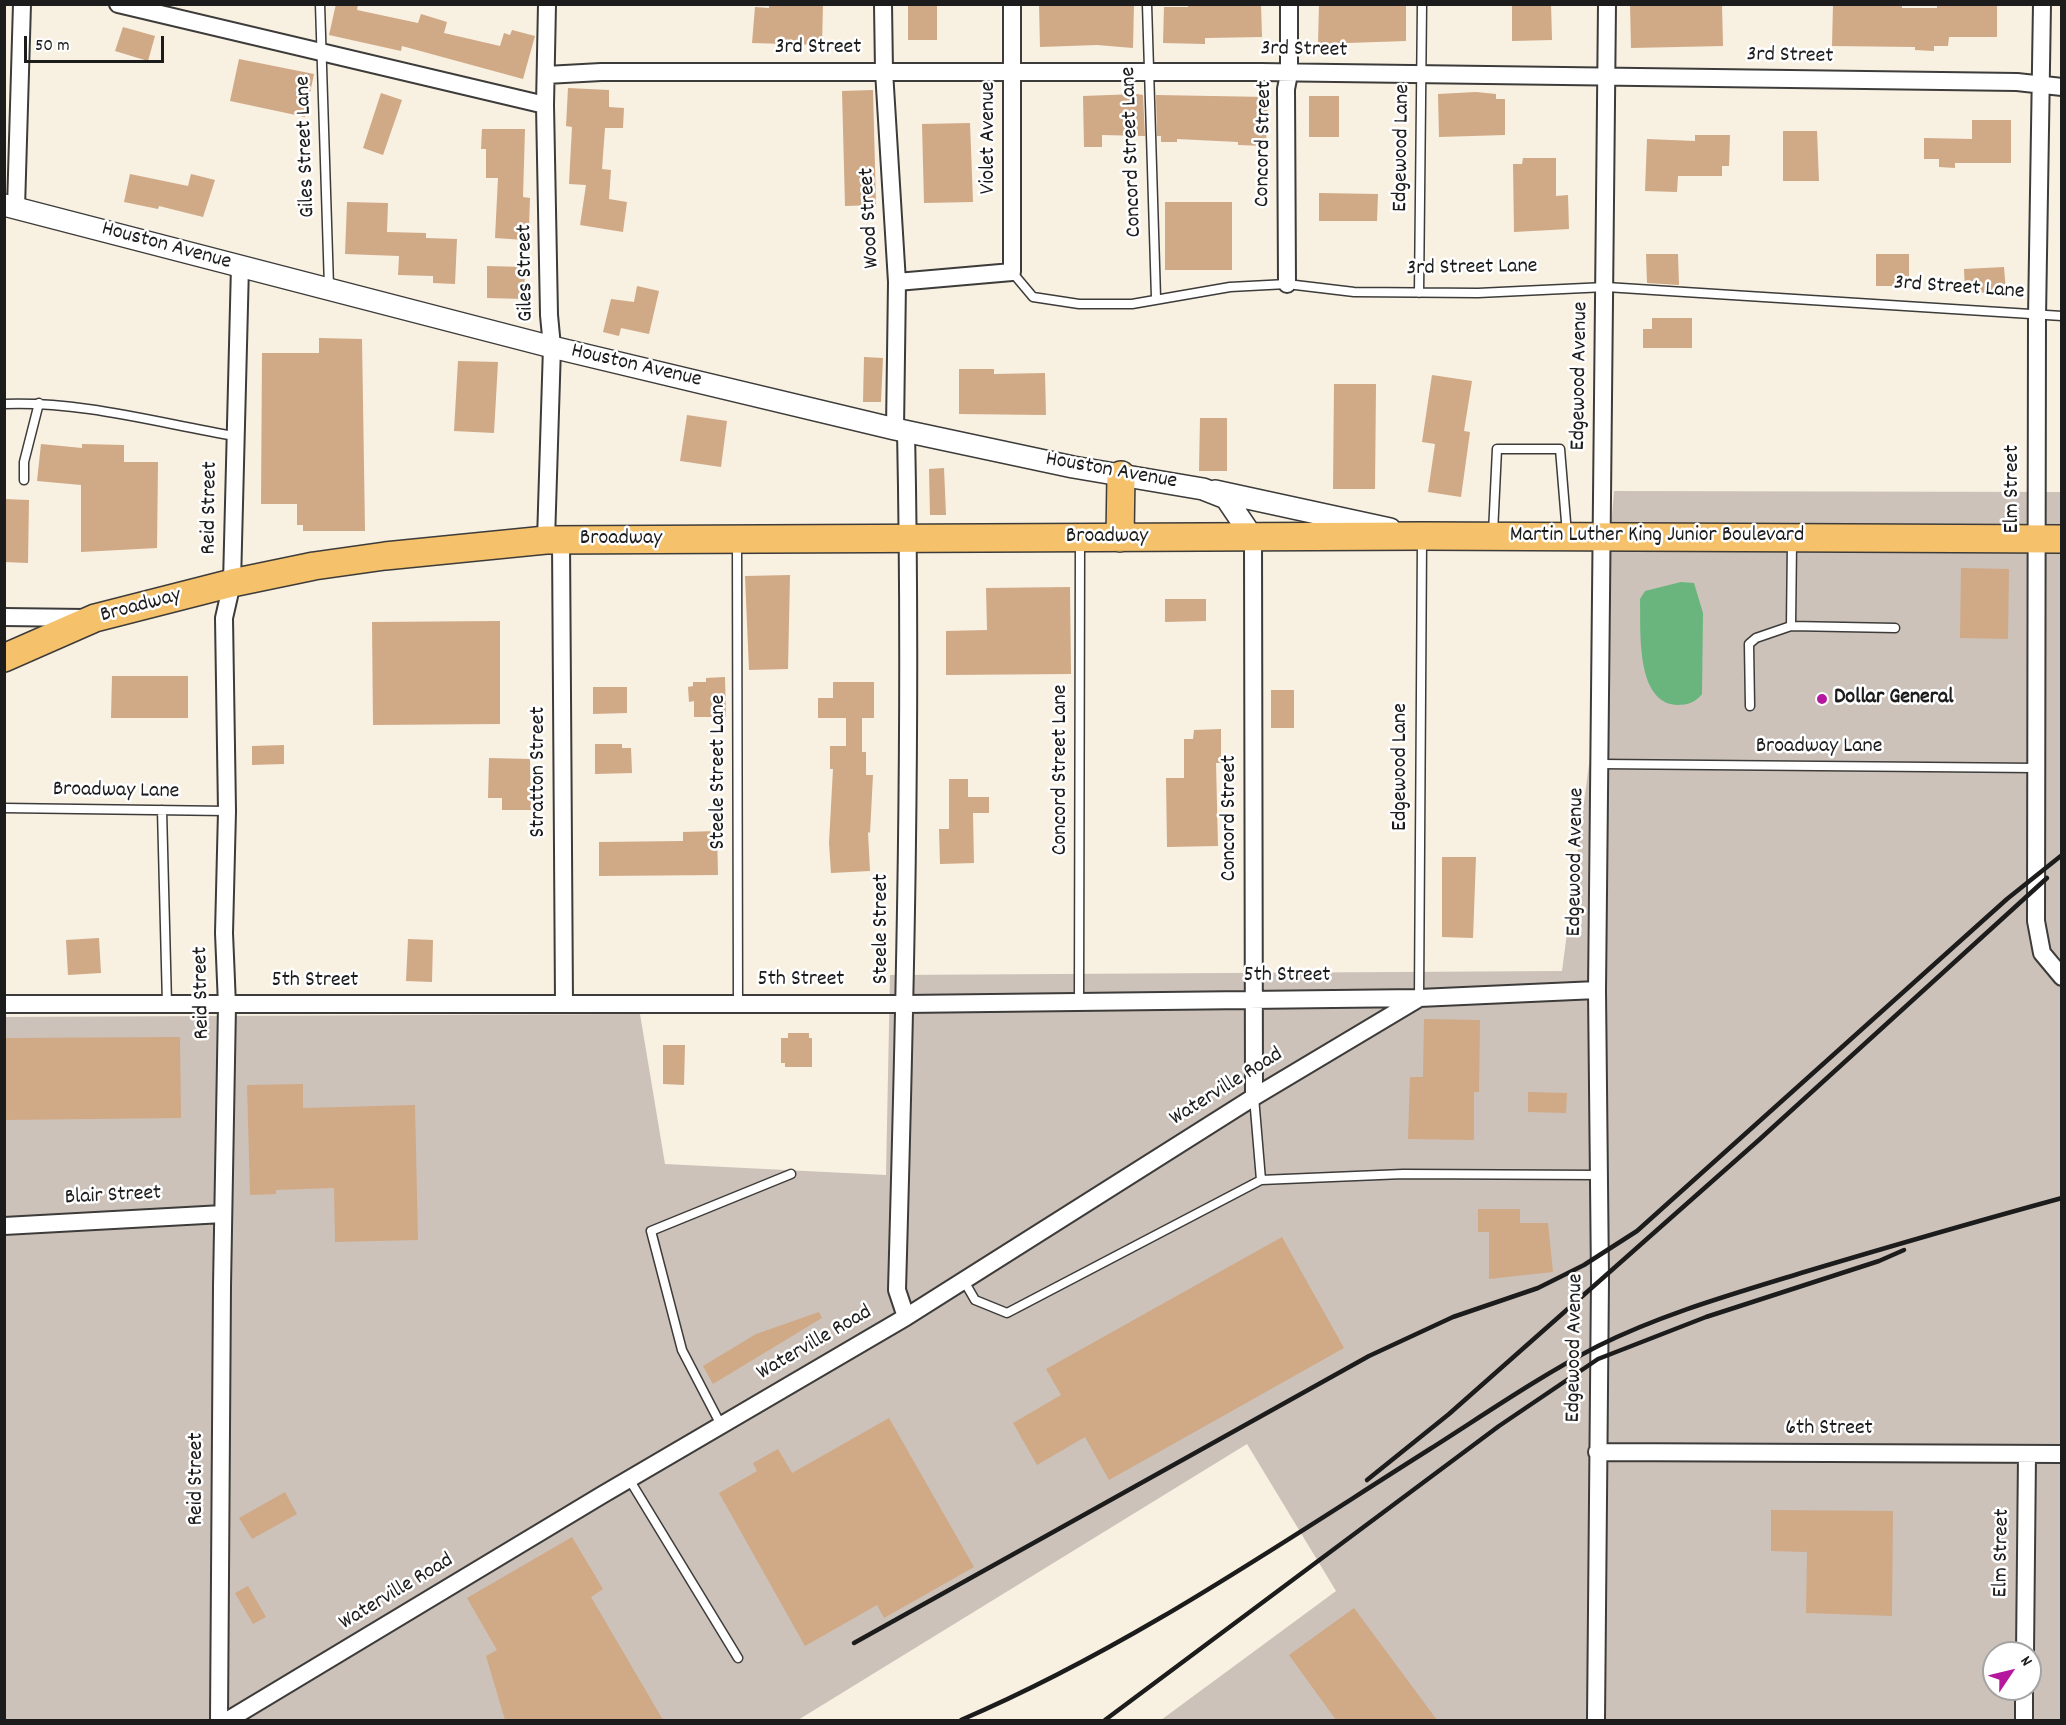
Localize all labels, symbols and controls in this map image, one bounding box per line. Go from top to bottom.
scale bar [27,24,166,62]
text: 50 m [35,34,70,59]
street label: 3rd Street [775,36,861,62]
street label: 3rd Street [1260,37,1348,65]
street label: 3rd Street [1746,43,1834,71]
street label: Concord Street Lane [1117,66,1149,238]
street label: Giles Street Lane [291,76,323,218]
street label: Concord Street [1251,81,1279,207]
street label: Violet Avenue [977,82,1003,194]
street label: Edgewood Lane [1389,84,1417,212]
street label: Wood Street [855,167,887,269]
street label: Houston Avenue [98,217,234,277]
street label: Giles Street [513,224,541,322]
street label: 3rd Street Lane [1406,255,1538,283]
street label: 3rd Street Lane [1893,271,2025,307]
street label: Edgewood Avenue [1567,301,1595,451]
street label: Houston Avenue [568,339,704,395]
street label: Elm Street [2001,445,2027,533]
street label: Houston Avenue [1043,447,1179,497]
street label: Reid Street [197,461,225,555]
street label: Martin Luther King Junior Boulevard [1510,524,1804,550]
street label: Broadway [1066,525,1148,551]
street label: Broadway [580,527,662,553]
street label: Broadway [98,584,184,630]
street label: Concord Street Lane [1049,685,1075,855]
place label: Dollar General [1834,686,1953,712]
marker: Dollar General [1815,692,1829,706]
street label: Steele Street Lane [707,695,733,849]
street label: Edgewood Lane [1389,703,1415,831]
street label: Stratton Street [527,707,553,837]
street label: Broadway Lane [1756,735,1882,761]
street label: Concord Street [1218,755,1244,881]
street label: Broadway Lane [52,778,180,806]
street label: Edgewood Avenue [1563,787,1591,937]
street label: Steele Street [870,874,896,984]
street label: Reid Street [189,946,217,1040]
street label: 5th Street [1244,964,1330,990]
street label: 5th Street [758,968,844,994]
street label: 5th Street [272,969,358,995]
street label: Waterville Road [1166,1043,1288,1133]
street label: Blair Street [64,1181,162,1213]
street label: Edgewood Avenue [1562,1273,1590,1423]
street label: Waterville Road [753,1300,877,1388]
street label: 6th Street [1785,1417,1873,1443]
street label: Reid Street [185,1432,211,1526]
street label: Elm Street [1989,1508,2017,1598]
street label: Waterville Road [335,1549,459,1637]
north arrow [1982,1641,2042,1701]
text: N [2014,1652,2037,1671]

